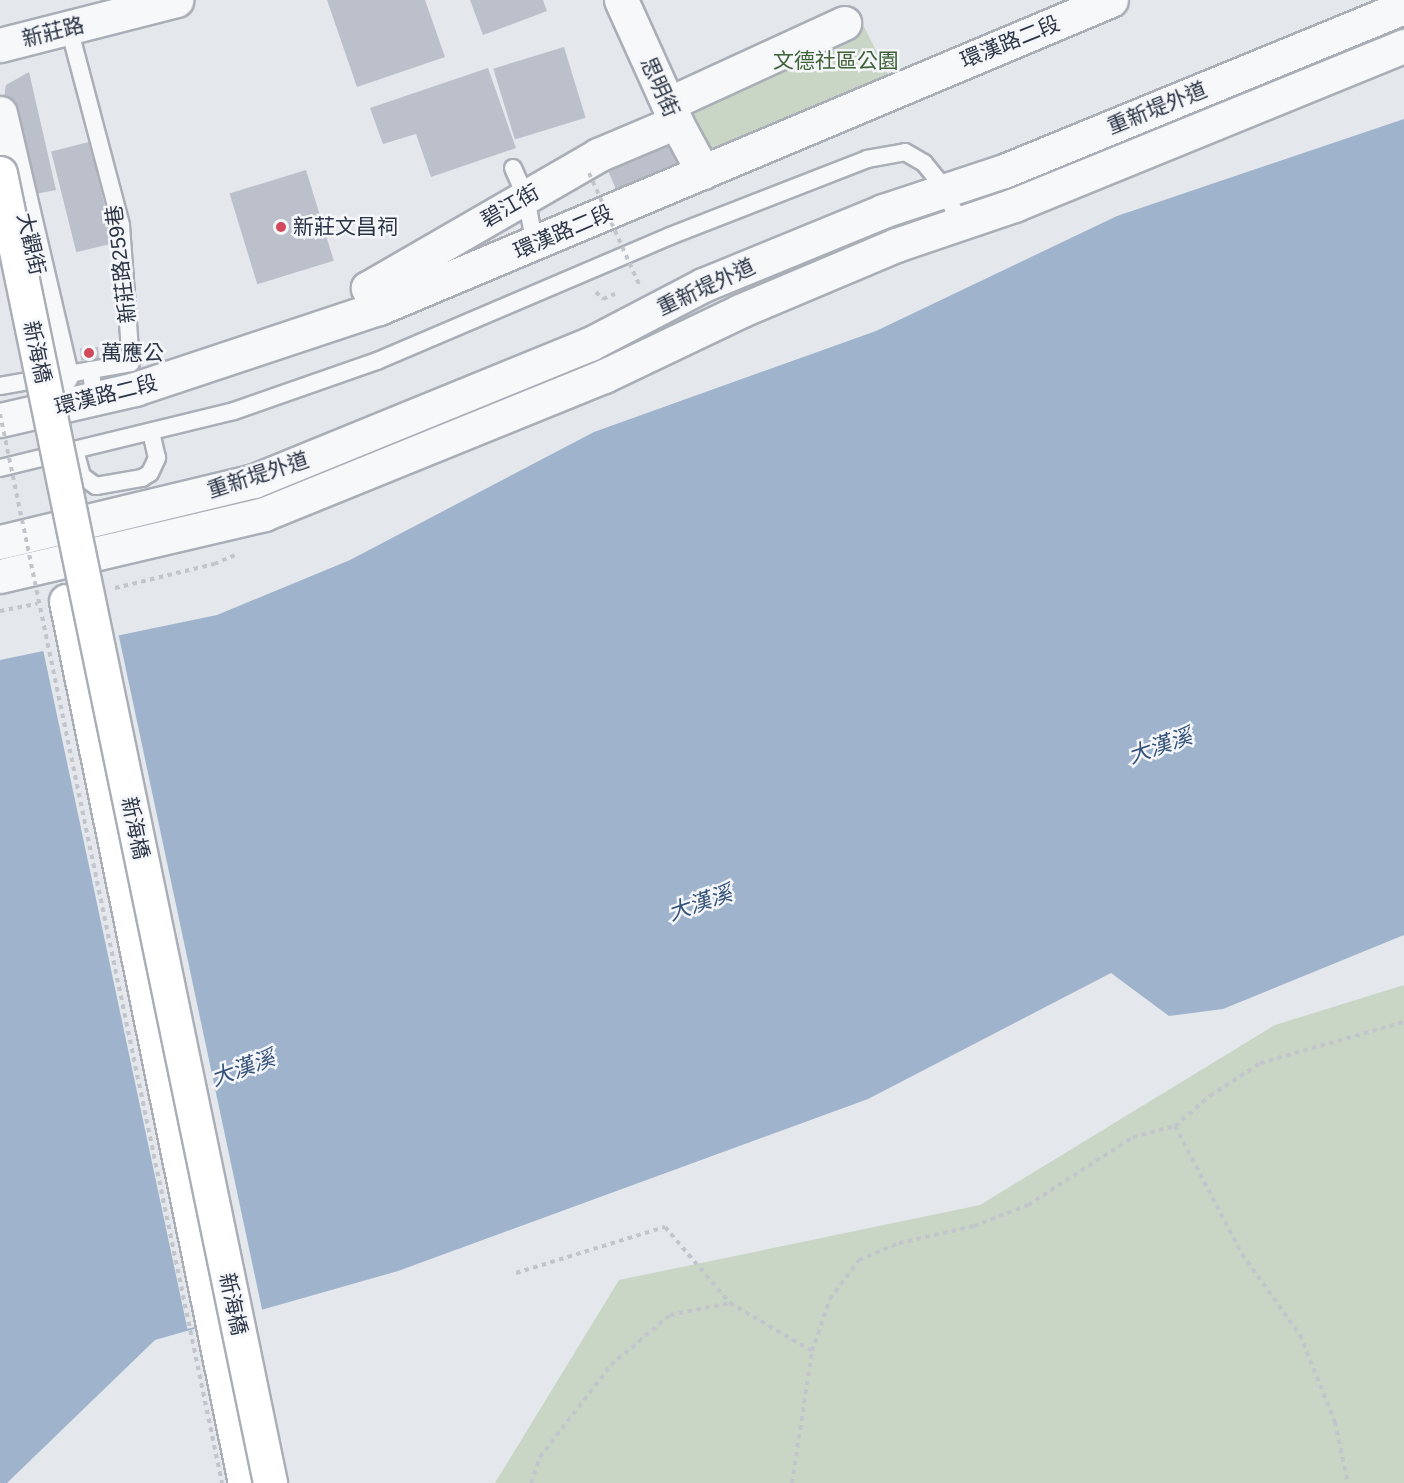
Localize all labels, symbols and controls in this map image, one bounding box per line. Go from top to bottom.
street label: 環漢路二段 [957,11,1063,73]
street label: 新莊路 [19,12,87,52]
park label: 文德社區公園 [773,48,899,74]
street label: 思明街 [636,53,684,121]
street label: 重新堤外道 [1104,77,1210,139]
street label: 碧江街 [476,179,544,233]
street label: 環漢路二段 [510,200,616,264]
street label: 新莊路259巷 [101,203,141,325]
street label: 大觀街 [12,210,50,278]
place label: 新莊文昌祠 [293,214,398,240]
marker: 新莊文昌祠 [274,220,288,234]
street label: 重新堤外道 [653,253,759,321]
street label: 新海橋 [18,319,56,385]
place label: 萬應公 [101,340,164,366]
marker: 萬應公 [82,346,96,360]
street label: 環漢路二段 [52,370,160,420]
street label: 重新堤外道 [204,447,312,503]
water label: 大漢溪 [1125,723,1195,769]
street label: 新海橋 [116,795,154,861]
water label: 大漢溪 [665,880,735,926]
water label: 大漢溪 [207,1044,279,1092]
street label: 新海橋 [214,1271,252,1337]

